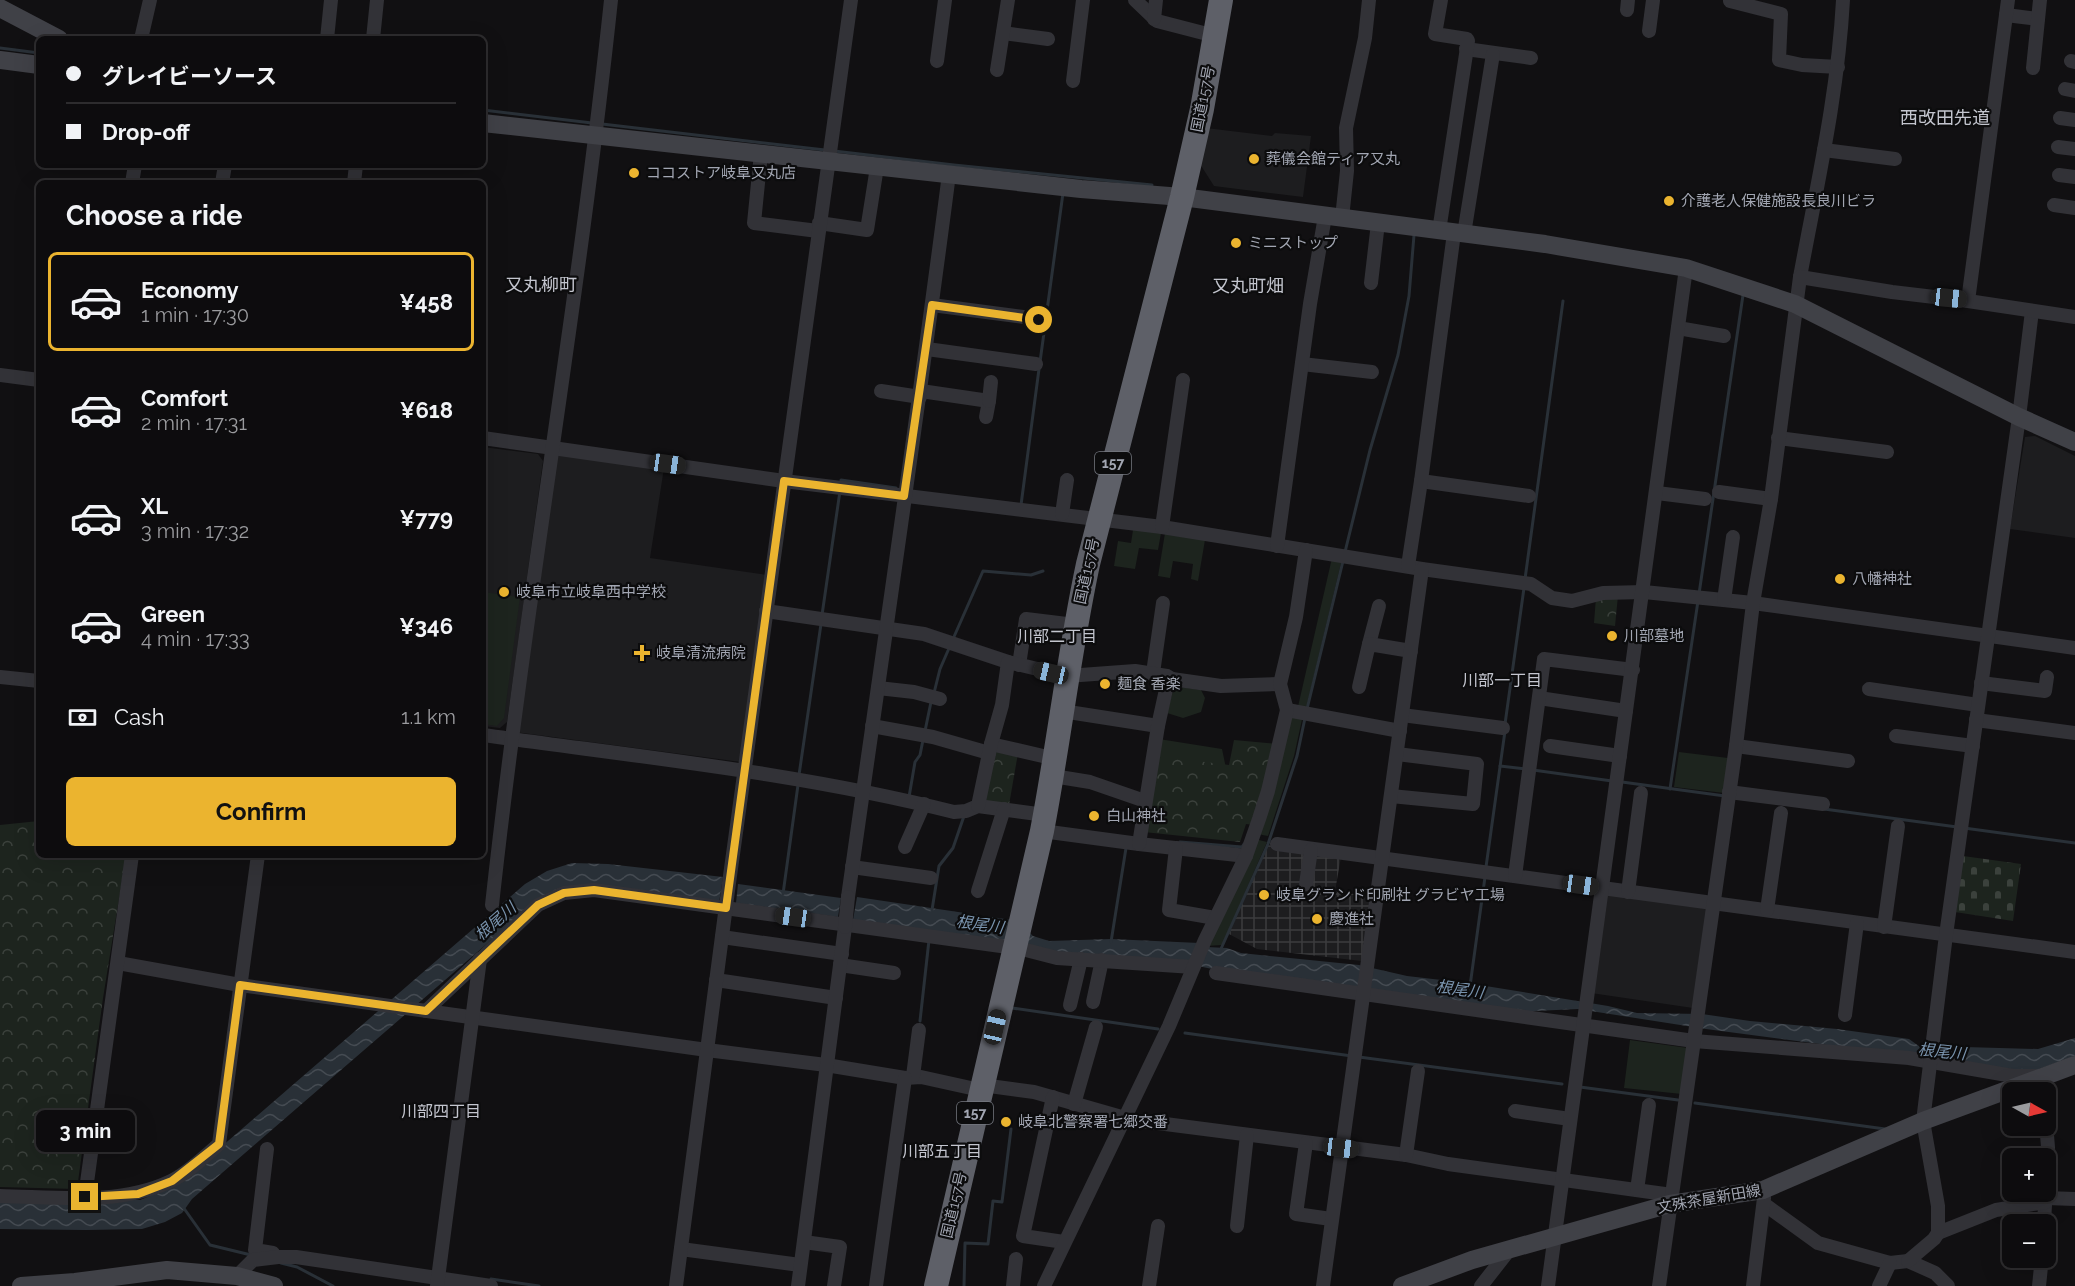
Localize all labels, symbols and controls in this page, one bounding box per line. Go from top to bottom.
text: グレイビーソース [102,63,277,89]
street label: 国道157号 [1188,64,1218,134]
district label: 西改田先道 [1900,107,1990,128]
text: Drop-off [102,119,190,145]
place label: 葬儀会館ティア又丸 [1266,150,1400,168]
marker: 葬儀会館ティア又丸 [1247,152,1261,166]
place label: ココストア岐阜又丸店 [646,164,796,182]
marker: ココストア岐阜又丸店 [627,166,641,180]
place label: 介護老人保健施設長良川ビラ [1681,192,1876,210]
marker: 介護老人保健施設長良川ビラ [1662,194,1676,208]
text: Choose a ride [66,200,242,231]
place label: ミニストップ [1248,234,1338,252]
marker: ミニストップ [1229,236,1243,250]
district label: 又丸柳町 [505,274,577,295]
icon: car [69,275,123,329]
district label: 又丸町畑 [1212,275,1284,296]
text: Economy [141,277,239,303]
car [1930,287,1968,309]
text: ¥458 [399,289,453,315]
text: 1 min · 17:30 [141,303,249,327]
route start [1025,306,1052,333]
icon: car [69,383,123,437]
text: Comfort [141,385,228,411]
text: ¥618 [400,397,453,423]
text: 2 min · 17:31 [141,411,247,435]
road number: 157 [1095,452,1131,474]
car [649,453,687,475]
icon: car [69,491,123,545]
text: XL [141,493,168,519]
text: ¥779 [400,505,453,531]
text: 3 min · 17:32 [141,519,249,543]
street label: 国道157号 [1071,536,1103,606]
place label: 八幡神社 [1852,570,1912,588]
marker: 八幡神社 [1833,572,1847,586]
place label: 岐阜市立岐阜西中学校 [516,583,666,601]
marker: 岐阜市立岐阜西中学校 [497,585,511,599]
icon: car [69,599,123,653]
text: Green [141,601,205,627]
text: ¥346 [399,613,453,639]
text: 4 min · 17:33 [141,627,250,651]
district label: 川部二丁目 [1017,627,1097,646]
place label: 川部墓地 [1624,627,1684,645]
marker: 川部墓地 [1605,629,1619,643]
marker: 岐阜清流病院 [633,644,651,662]
place label: 岐阜清流病院 [656,644,746,662]
car [1031,660,1071,686]
district label: 川部一丁目 [1462,671,1542,690]
place label: 麺食 香楽 [1117,675,1181,693]
marker: 麺食 香楽 [1098,677,1112,691]
icon: cash [66,701,99,734]
text: Cash [114,704,165,730]
text: 1.1 km [401,705,456,729]
button: Confirm [66,777,456,846]
place label: 白山神社 [1106,807,1166,825]
marker: 白山神社 [1087,809,1101,823]
car [1562,874,1600,896]
place label: 岐阜グランド印刷社 グラビヤ工場 [1276,886,1505,904]
marker: 岐阜グランド印刷社 グラビヤ工場 [1257,888,1271,902]
water label: 根尾川 [471,897,521,944]
car [774,906,812,928]
place label: 慶進社 [1329,910,1374,928]
water label: 根尾川 [955,912,1007,938]
marker: 慶進社 [1310,912,1324,926]
water label: 根尾川 [1435,977,1487,1003]
car [982,1007,1008,1047]
water label: 根尾川 [1917,1040,1969,1064]
north arrow [2002,1082,2056,1136]
map controls [2002,1082,2056,1268]
district label: 川部四丁目 [401,1102,481,1121]
road number: 157 [957,1102,993,1124]
callout: 3 min [36,1110,134,1152]
place label: 岐阜北警察署七郷交番 [1018,1113,1168,1131]
marker: 岐阜北警察署七郷交番 [999,1115,1013,1129]
text: 3 min [60,1119,111,1143]
car [1322,1137,1360,1159]
district label: 川部五丁目 [902,1142,982,1161]
button: + [2002,1148,2056,1202]
street label: 国道157号 [938,1170,970,1240]
street label: 文殊茶屋新田線 [1656,1181,1762,1217]
route end [71,1183,98,1210]
button: − [2002,1214,2056,1268]

